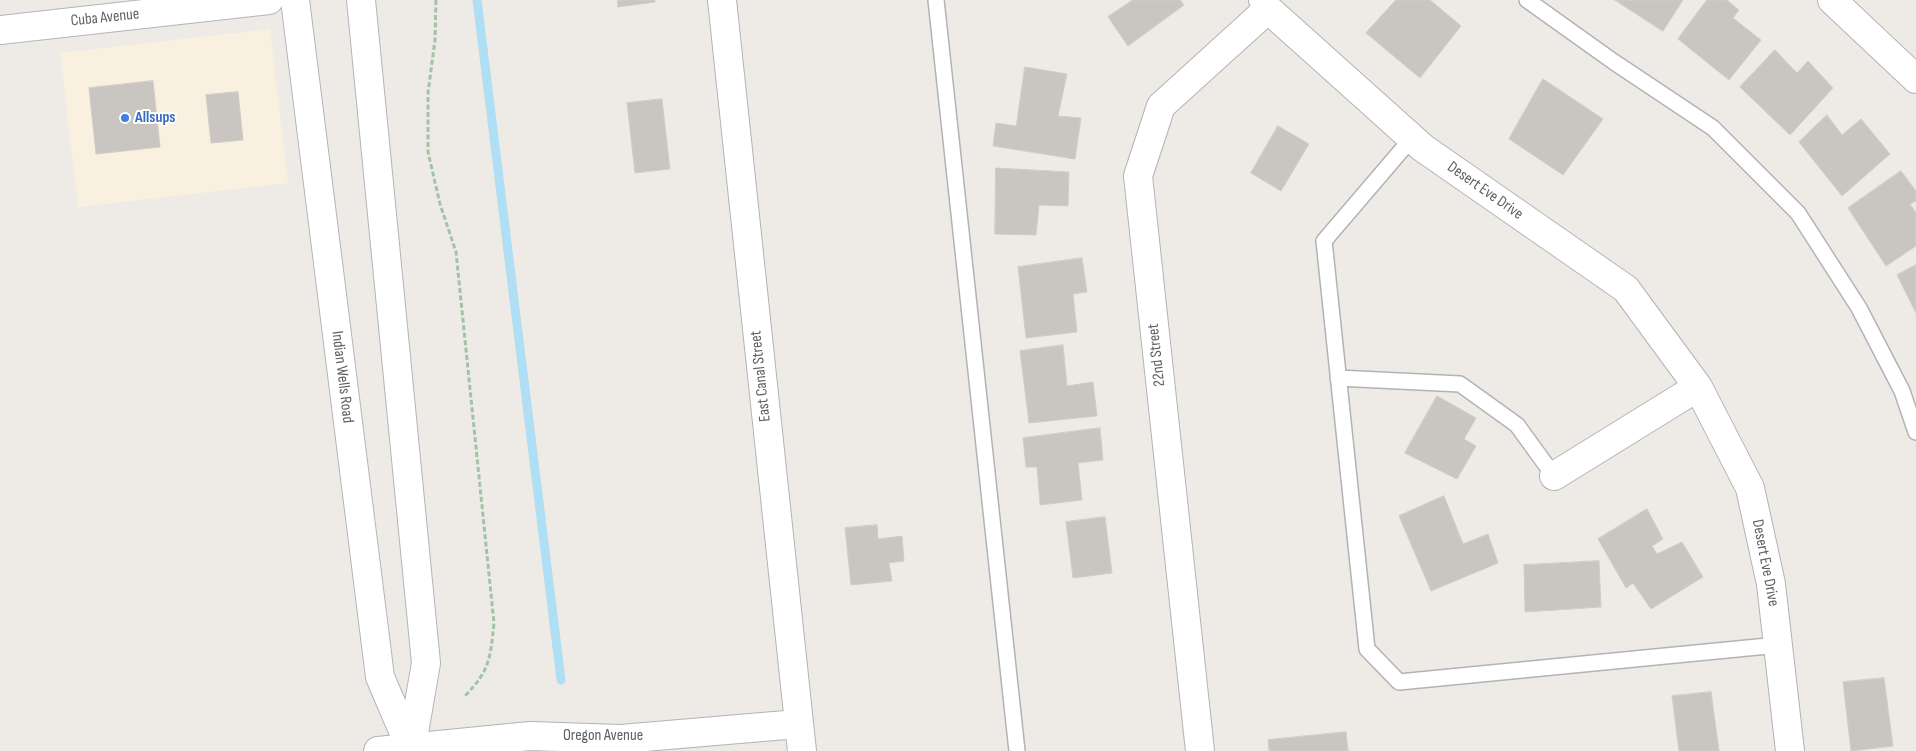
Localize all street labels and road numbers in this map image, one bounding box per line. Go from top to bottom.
street label: Cuba Avenue [70,5,140,31]
street label: Desert Eve Drive [1443,158,1527,224]
street label: 22nd Street [1144,323,1170,387]
street label: East Canal Street [747,329,775,423]
street label: Indian Wells Road [327,330,357,424]
street label: Desert Eve Drive [1747,518,1783,608]
street label: Oregon Avenue [563,726,643,746]

